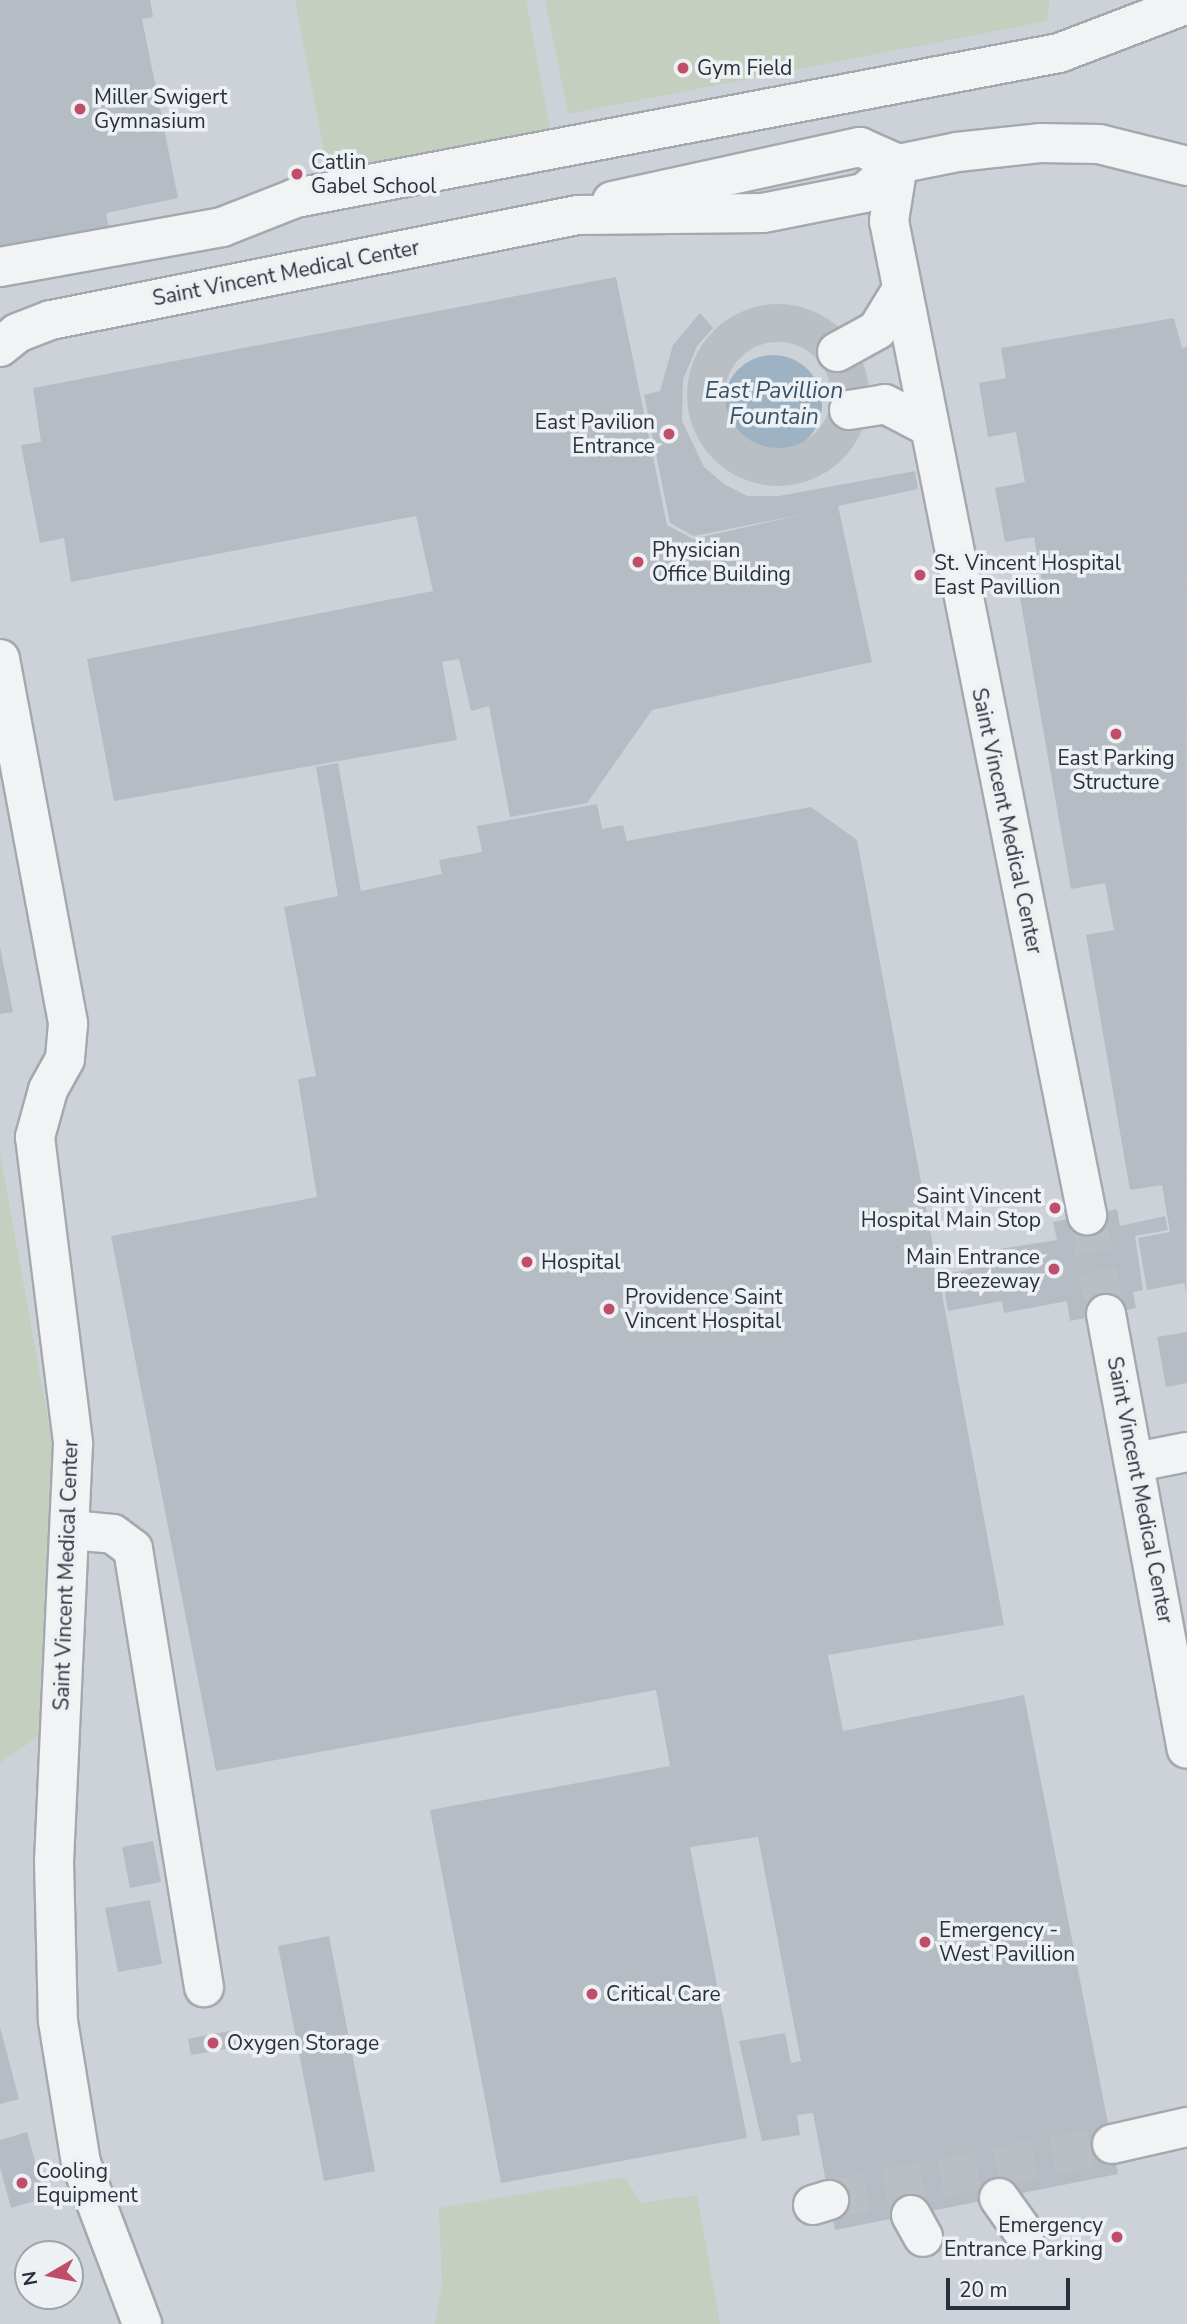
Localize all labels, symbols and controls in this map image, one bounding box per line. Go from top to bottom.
place label: Gym Field [697,55,792,81]
marker: Gym Field [675,60,691,76]
place label: Miller Swigert Gymnasium [94,84,227,134]
marker: Miller Swigert Gymnasium [72,101,88,117]
place label: Catlin Gabel School [311,149,437,199]
marker: Catlin Gabel School [289,166,305,182]
street label: Saint Vincent Medical Center [150,235,422,311]
water label: East Pavillion Fountain [705,377,843,431]
place label: East Pavilion Entrance [535,409,655,459]
marker: East Pavilion Entrance [661,426,677,442]
place label: Physician Office Building [652,537,791,587]
place label: St. Vincent Hospital East Pavillion [934,550,1121,600]
marker: Physician Office Building [630,554,646,570]
marker: St. Vincent Hospital East Pavillion [912,567,928,583]
street label: Saint Vincent Medical Center [966,686,1048,956]
marker: East Parking Structure [1108,726,1124,742]
place label: East Parking Structure [1058,745,1174,795]
place label: Saint Vincent Hospital Main Stop [861,1183,1041,1233]
marker: Saint Vincent Hospital Main Stop [1047,1200,1063,1216]
place label: Main Entrance Breezeway [906,1244,1040,1294]
place label: Hospital [541,1249,621,1275]
marker: Hospital [519,1254,535,1270]
marker: Main Entrance Breezeway [1046,1261,1062,1277]
place label: Providence Saint Vincent Hospital [625,1284,782,1334]
marker: Providence Saint Vincent Hospital [599,1299,619,1319]
street label: Saint Vincent Medical Center [1102,1354,1178,1626]
street label: Saint Vincent Medical Center [49,1439,83,1711]
place label: Emergency - West Pavillion [939,1917,1075,1967]
marker: Emergency - West Pavillion [917,1934,933,1950]
place label: Critical Care [606,1981,721,2007]
marker: Critical Care [584,1986,600,2002]
place label: Oxygen Storage [227,2030,379,2056]
marker: Oxygen Storage [205,2035,221,2051]
place label: Cooling Equipment [36,2158,138,2208]
marker: Cooling Equipment [14,2175,30,2191]
place label: Emergency Entrance Parking [944,2212,1103,2262]
marker: Emergency Entrance Parking [1109,2229,1125,2245]
north arrow [14,2240,84,2310]
scale bar [949,2264,1073,2308]
text: N [16,2269,44,2288]
text: 20 m [959,2276,1008,2304]

